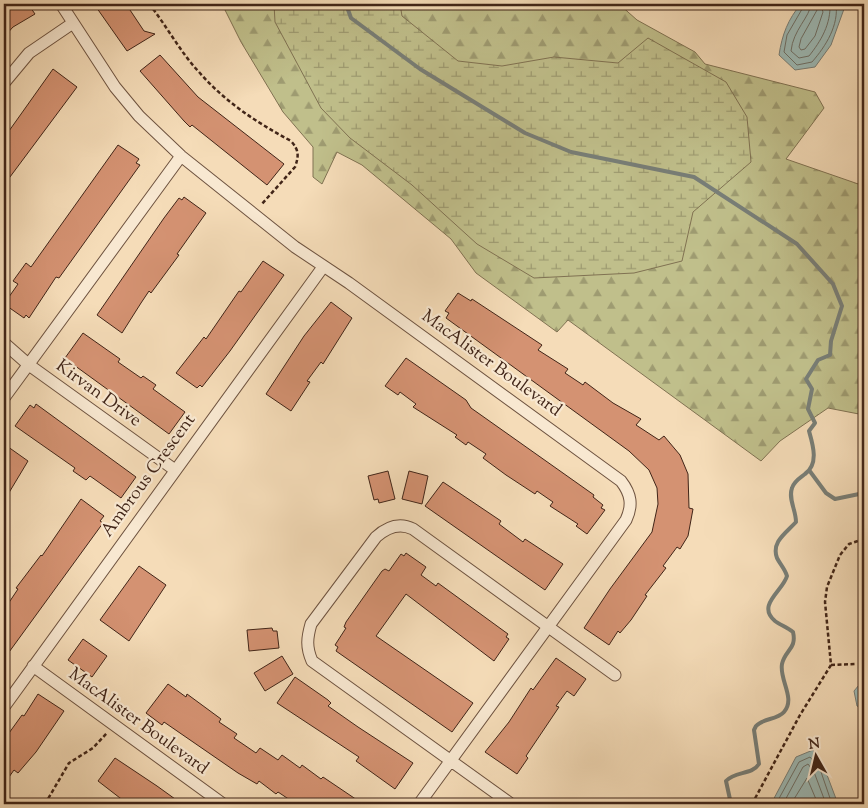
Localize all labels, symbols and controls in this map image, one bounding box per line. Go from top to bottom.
street label: MacAlister Boulevard [416,304,566,424]
street label: Kirvan Drive [50,354,146,434]
street label: Ambrous Crescent [95,409,203,543]
street label: MacAlister Boulevard [63,662,213,782]
north arrow [790,730,840,780]
text: N [808,734,821,756]

